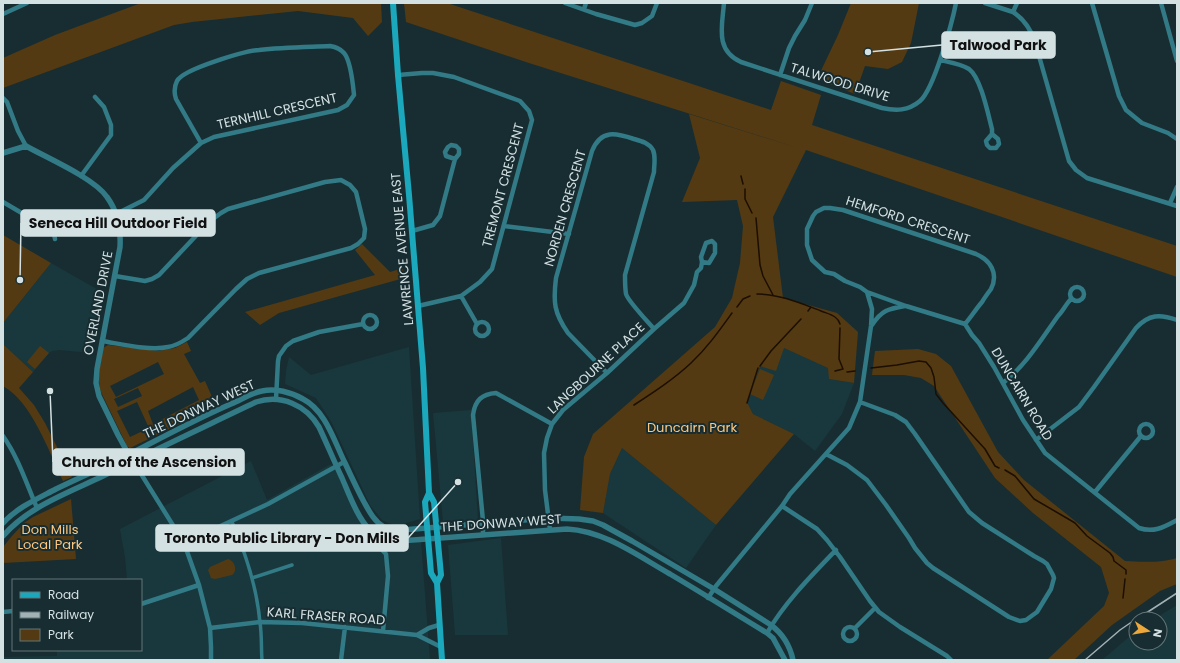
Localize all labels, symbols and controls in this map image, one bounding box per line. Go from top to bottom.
callout: Talwood Park [942,32,1055,58]
text: Talwood Park [949,35,1047,55]
street label: TALWOOD DRIVE [788,58,892,106]
street label: TERNHILL CRESCENT [215,88,339,134]
street label: TREMONT CRESCENT [477,121,529,249]
street label: NORDEN CRESCENT [539,147,591,269]
street label: LAWRENCE AVENUE EAST [386,172,418,326]
street label: HEMFORD CRESCENT [844,191,972,249]
callout: Seneca Hill Outdoor Field [21,210,215,236]
text: Seneca Hill Outdoor Field [29,213,207,233]
street label: OVERLAND DRIVE [79,249,117,357]
street label: LANGBOURNE PLACE [543,318,649,418]
street label: DUNCAIRN ROAD [987,344,1057,444]
street label: THE DONWAY WEST [140,375,258,443]
park label: Duncairn Park [647,418,737,437]
callout: Church of the Ascension [53,449,244,475]
text: Church of the Ascension [62,452,237,472]
street label: THE DONWAY WEST [440,509,562,537]
park label: Don Mills Local Park [17,520,83,554]
callout: Toronto Public Library - Don Mills [156,525,408,551]
text: Toronto Public Library - Don Mills [164,528,400,548]
legend [12,579,142,651]
text: Road [48,586,79,603]
street label: KARL FRASER ROAD [266,602,386,630]
text: Railway [48,606,94,623]
north arrow [1128,611,1168,651]
text: Park [48,626,75,643]
text: N [1149,627,1166,639]

